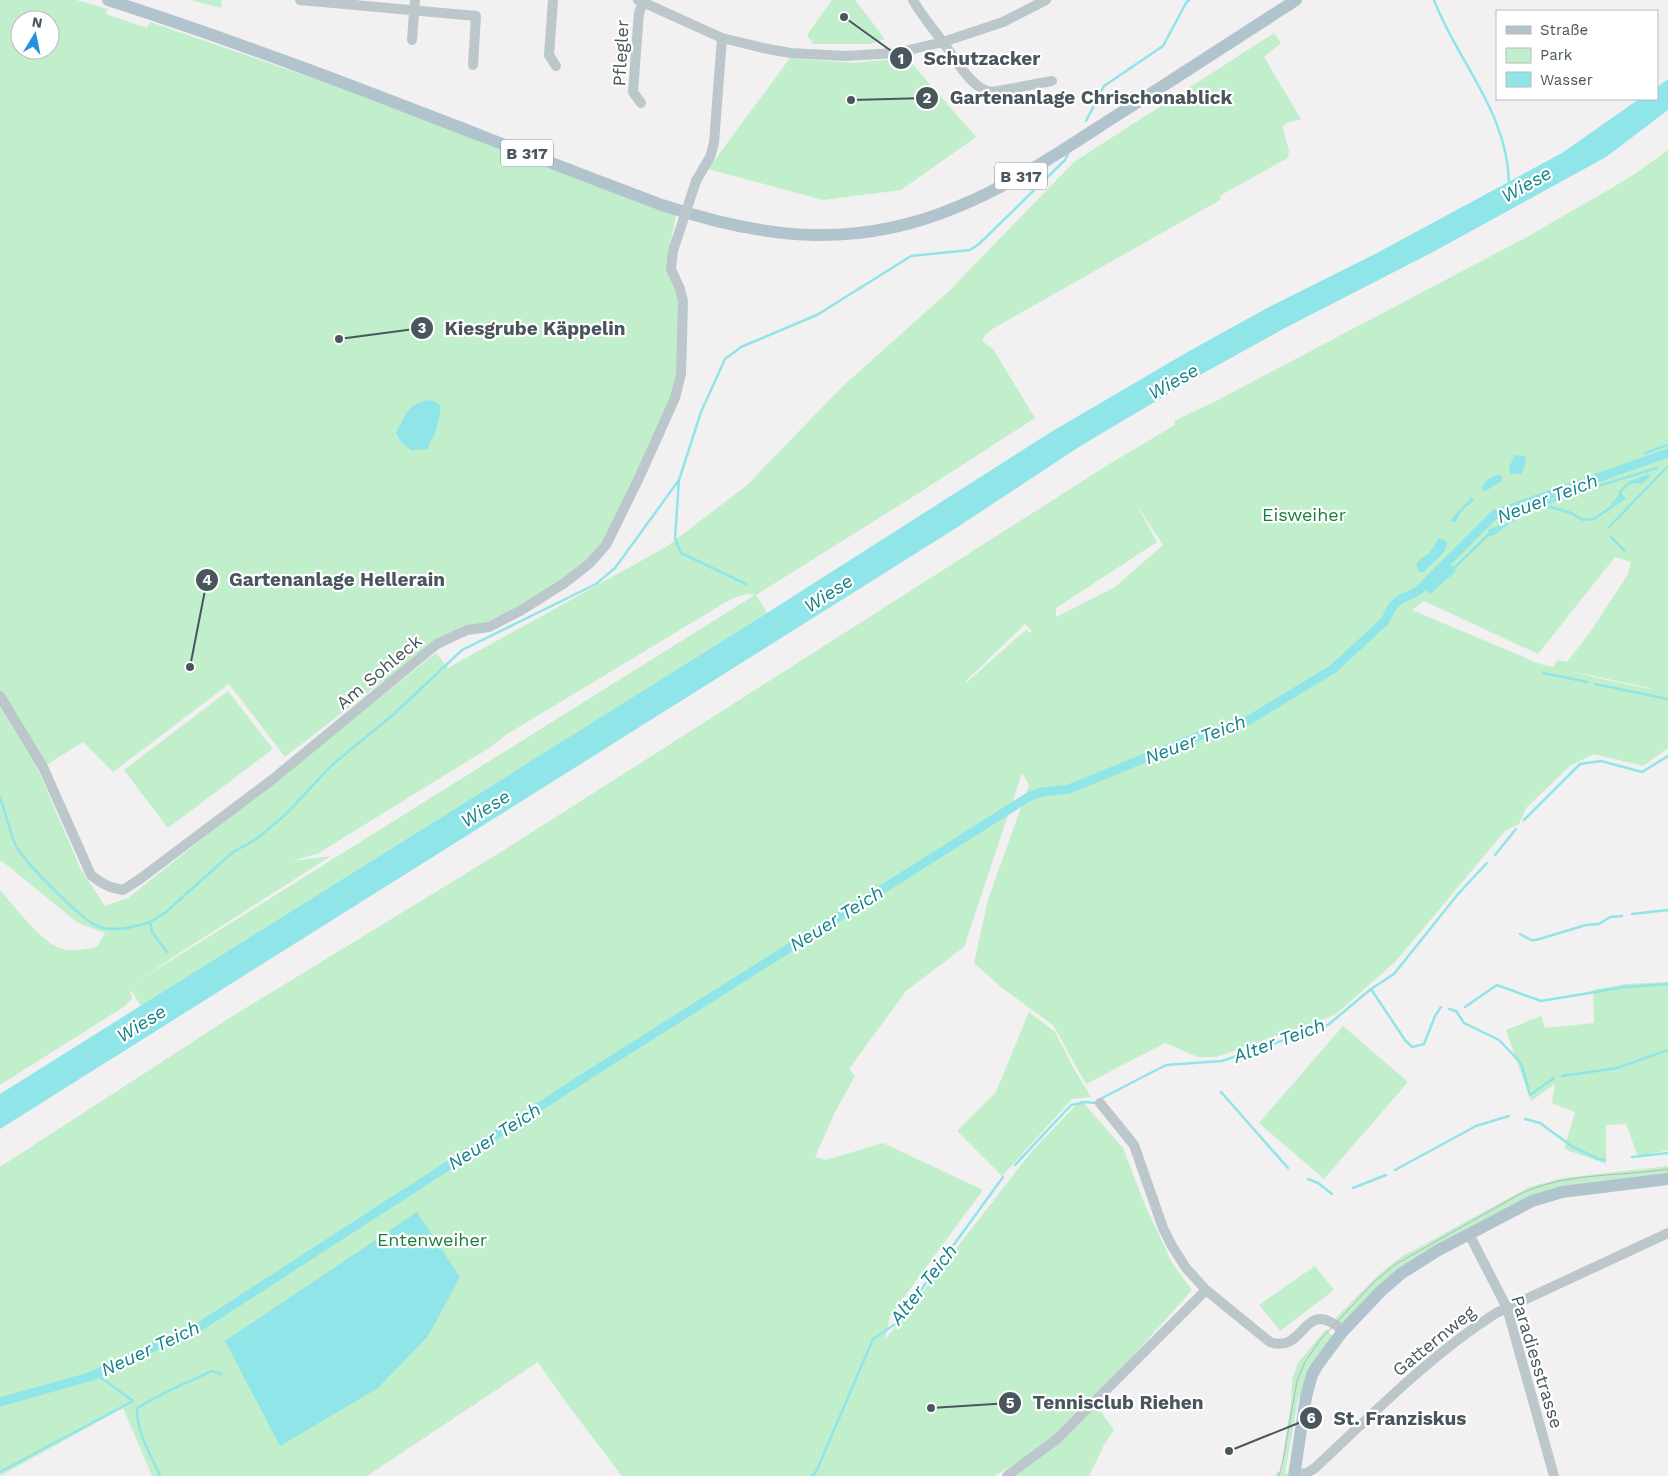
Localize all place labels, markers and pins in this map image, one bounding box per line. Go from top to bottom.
callout: Schutzacker [889,41,1050,75]
callout: Gartenanlage Chrischonablick [915,81,1242,115]
callout: Kiesgrube Käppelin [409,311,635,345]
callout: Gartenanlage Hellerain [194,563,455,597]
callout: Tennisclub Riehen [998,1386,1214,1420]
callout: St. Franziskus [1299,1401,1477,1435]

